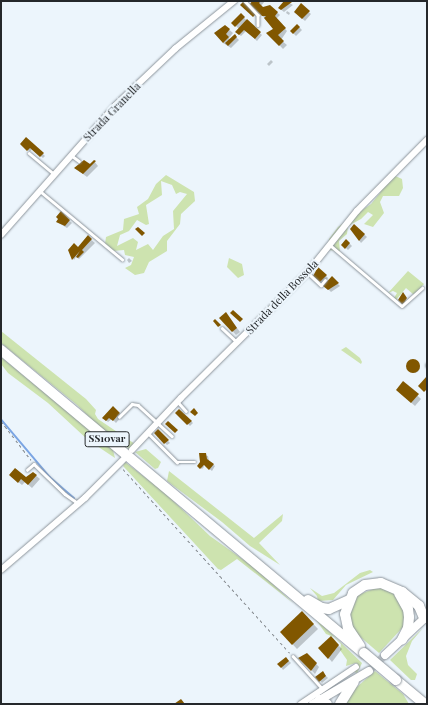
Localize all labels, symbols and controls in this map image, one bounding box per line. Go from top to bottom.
street label: Strada Granella [81,80,143,144]
street label: Strada della Bossola [243,257,321,337]
road number: SS10var [84,431,130,447]

